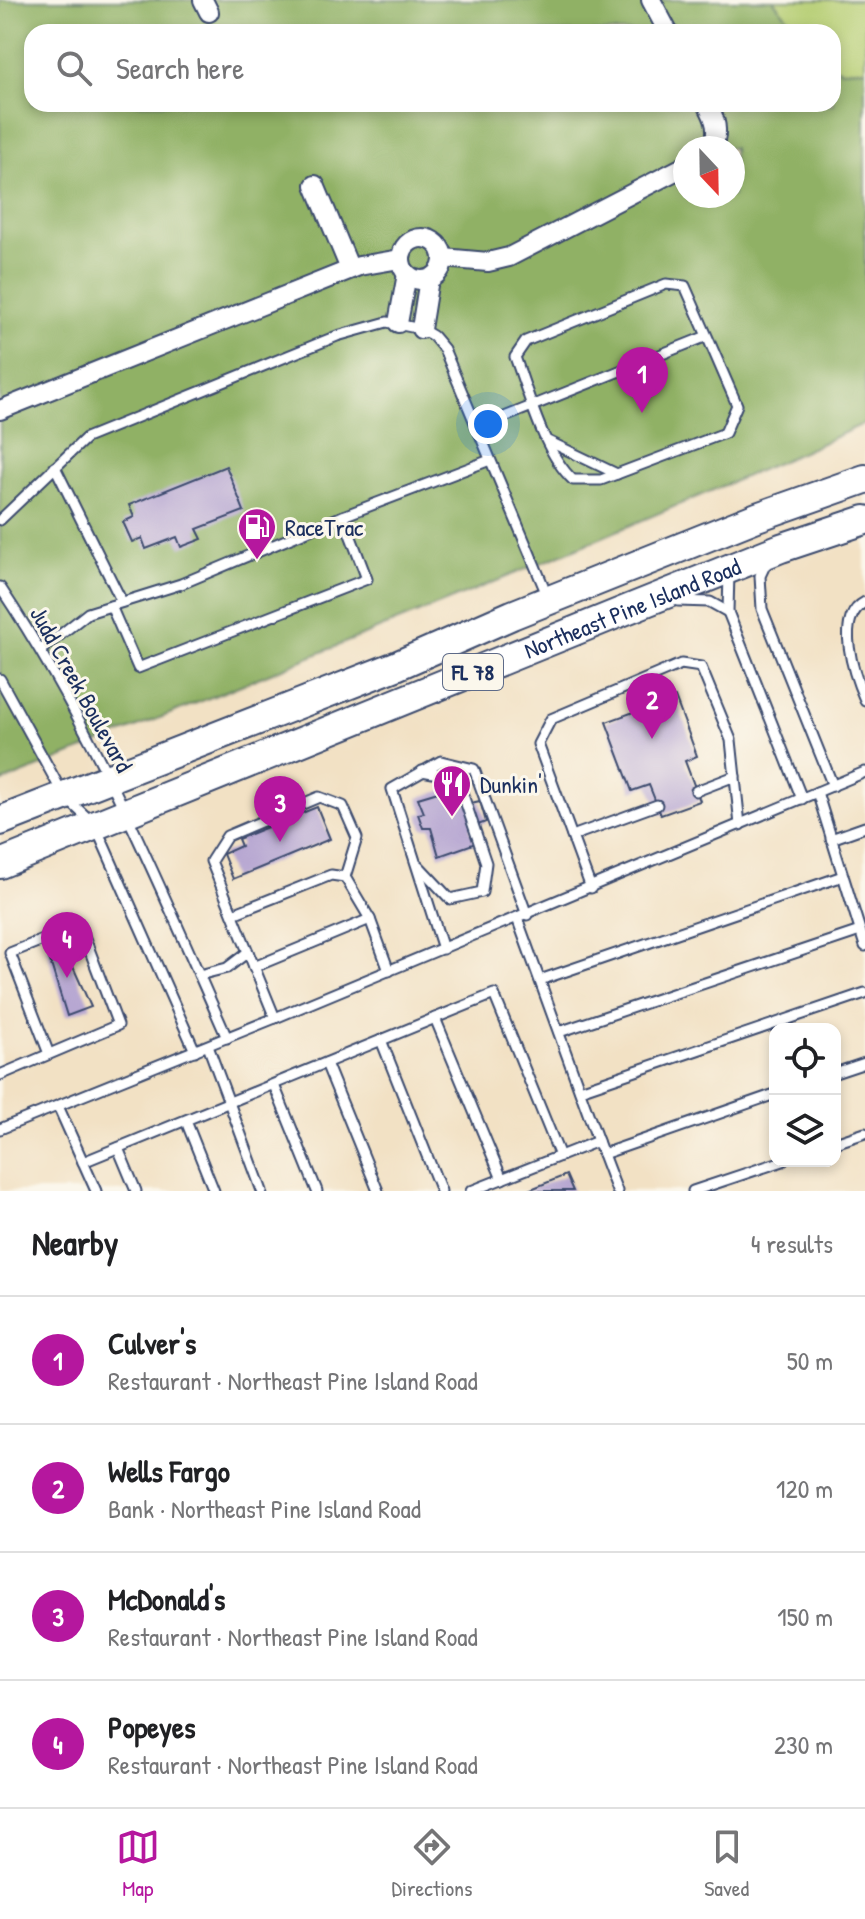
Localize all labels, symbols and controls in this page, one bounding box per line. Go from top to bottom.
search box [24,24,841,112]
icon: search [52,46,96,90]
text: Search here [116,48,244,88]
north arrow [673,136,745,208]
pin: 1 [616,347,668,413]
your location [468,404,508,444]
fuel station icon: RaceTrac [236,506,278,561]
place label: RaceTrac [285,511,364,543]
street label: Northeast Pine Island Road [519,550,745,666]
street label: Judd Creek Boulevard [23,600,141,778]
road number: FL 78 [443,654,503,690]
pin: 2 [626,673,678,739]
restaurant icon: Dunkin' [431,763,473,818]
place label: Dunkin' [480,768,542,800]
pin: 3 [254,776,306,842]
pin: 4 [41,912,93,978]
map controls [769,1023,841,1167]
button: locate [769,1023,841,1095]
button: layers [769,1095,841,1167]
text: Nearby [32,1220,118,1266]
text: 4 results [751,1226,833,1261]
text: Culver's [108,1323,196,1363]
text: 1 [53,1343,63,1378]
text: 50 m [787,1343,833,1378]
text: Restaurant · Northeast Pine Island Road [108,1363,478,1398]
text: Wells Fargo [108,1451,230,1491]
text: 2 [52,1471,64,1506]
text: 120 m [776,1471,833,1506]
text: Bank · Northeast Pine Island Road [108,1491,421,1526]
text: McDonald's [108,1579,225,1619]
text: 3 [52,1599,64,1634]
text: 150 m [777,1599,833,1634]
text: Restaurant · Northeast Pine Island Road [108,1619,478,1654]
text: Popeyes [108,1707,195,1747]
text: 4 [53,1727,63,1762]
text: 230 m [774,1727,833,1762]
text: Restaurant · Northeast Pine Island Road [108,1747,478,1782]
tab: Map [116,1825,160,1903]
tab: Directions [392,1825,473,1903]
tab: Saved [704,1825,749,1903]

